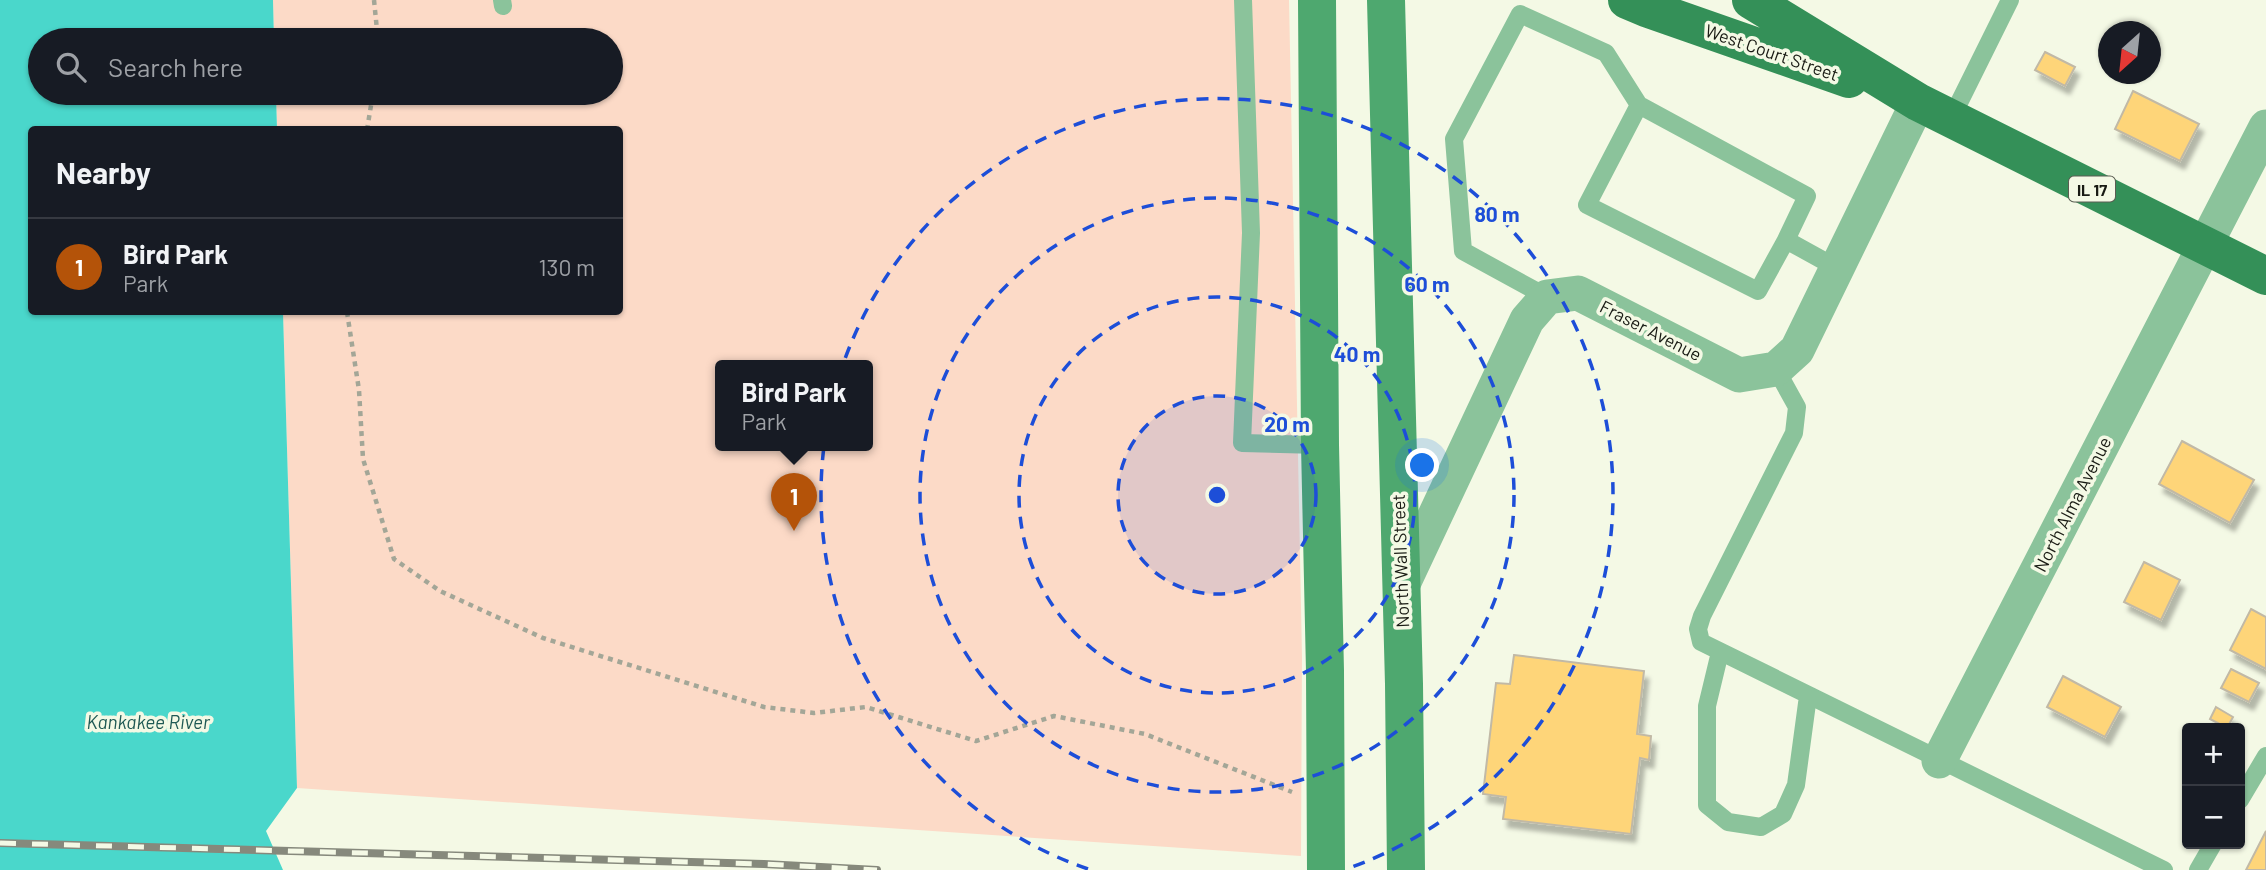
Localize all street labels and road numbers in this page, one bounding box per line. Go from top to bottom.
street label: West Court Street [1702,19,1842,85]
road number: IL 17 [2069,176,2115,202]
street label: Fraser Avenue [1596,295,1706,365]
street label: North Alma Avenue [2028,433,2116,575]
street label: North Wall Street [1387,494,1413,628]

